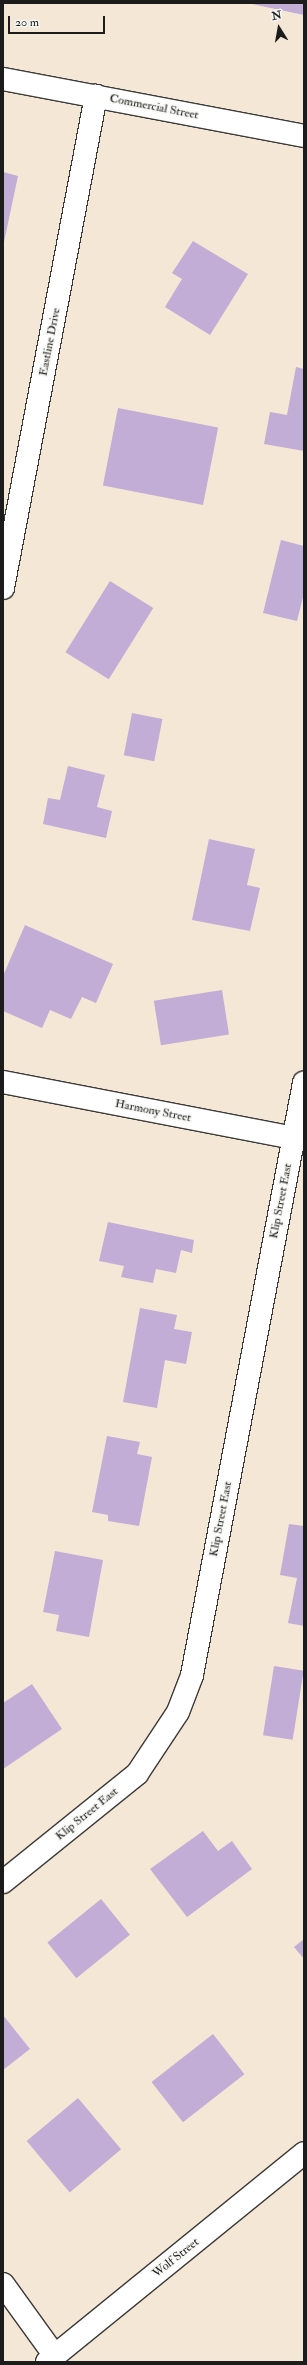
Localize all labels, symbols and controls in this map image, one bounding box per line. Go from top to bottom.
scale bar [10,8,107,34]
north arrow [259,8,299,48]
text: N [271,8,283,23]
text: 20 m [15,15,39,30]
street label: Commercial Street [108,91,200,123]
street label: Eastline Drive [36,307,64,377]
street label: Harmony Street [114,1097,192,1125]
street label: Klip Street East [267,1162,295,1240]
street label: Klip Street East [207,1480,235,1558]
street label: Klip Street East [53,1784,121,1844]
street label: Wolf Street [150,2235,202,2281]

